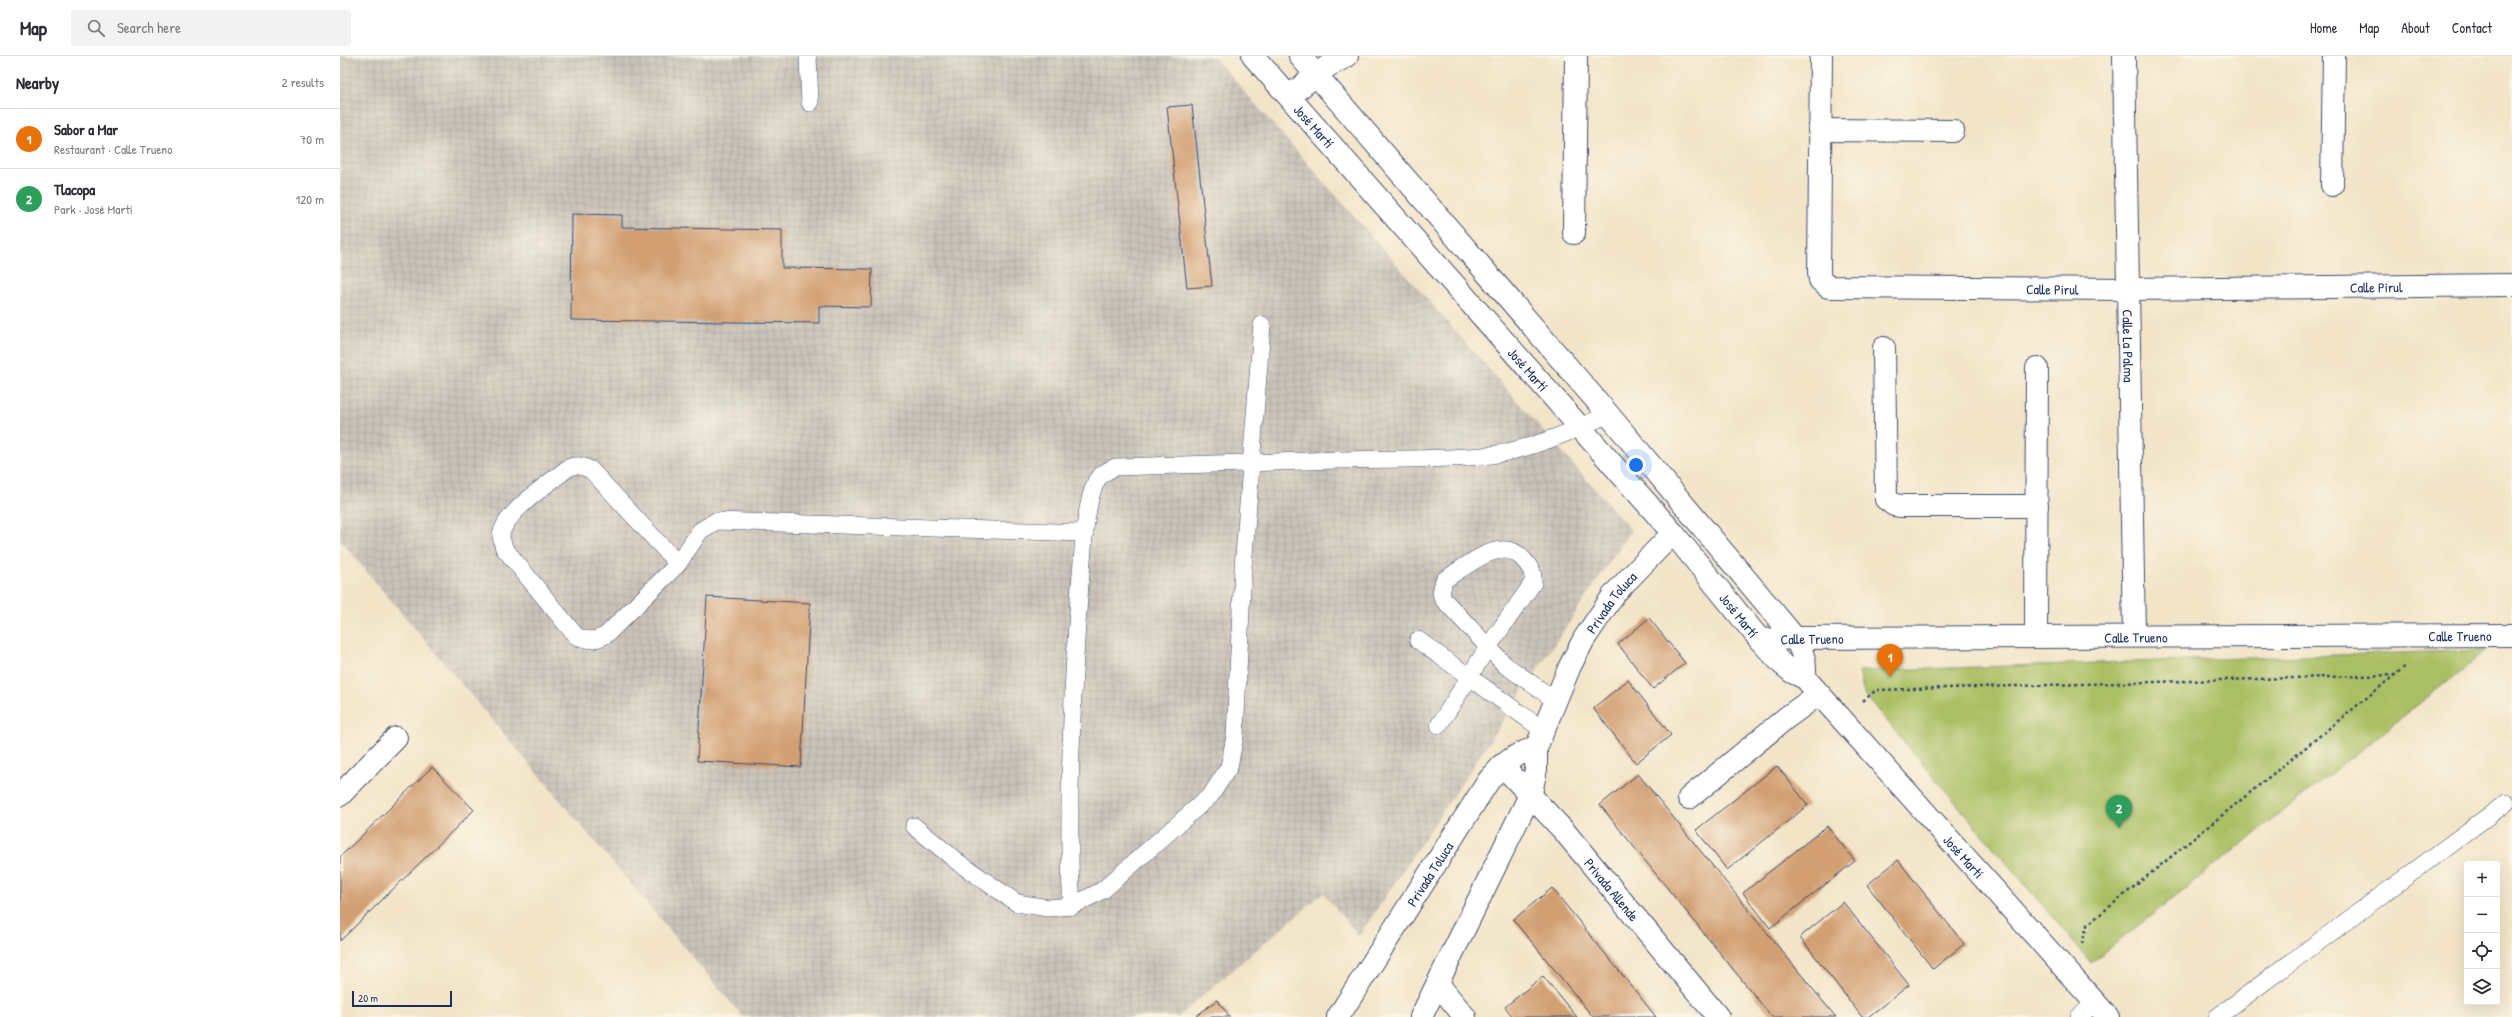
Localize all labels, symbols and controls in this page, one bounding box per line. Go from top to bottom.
search box [71,10,351,46]
text: Map [20,15,47,41]
icon: search [85,17,107,39]
text: Search here [117,17,181,38]
text: Home [2310,18,2337,37]
text: Map [2359,18,2379,37]
text: About [2401,18,2430,37]
text: Contact [2452,18,2492,37]
text: Nearby [16,71,59,94]
text: 2 results [282,73,324,91]
street label: José Martí [1290,100,1339,152]
text: Sabor a Mar [54,119,118,140]
text: 1 [27,130,31,148]
text: 70 m [300,130,324,148]
text: Restaurant · Calle Trueno [54,140,172,158]
text: Tlacopa [54,179,95,200]
text: 2 [26,190,32,208]
text: 120 m [296,190,324,208]
text: Park · José Martí [54,200,133,218]
street label: Calle Pirul [2350,277,2403,296]
street label: Calle Pirul [2026,279,2079,298]
street label: Calle La Palma [2119,309,2139,383]
street label: José Martí [1504,343,1553,395]
your location [1626,455,1646,475]
street label: Privada Toluca [1581,567,1641,637]
street label: José Martí [1716,589,1763,641]
street label: Calle Trueno [2428,626,2492,645]
street label: Calle Trueno [2104,627,2168,646]
street label: Calle Trueno [1780,628,1844,648]
pin: 1 [1877,644,1903,677]
pin: 2 [2106,795,2132,828]
street label: José Martí [1940,830,1989,882]
street label: Privada Toluca [1402,837,1457,910]
street label: Privada Allende [1580,854,1644,925]
map controls [2464,861,2500,1005]
button: + [2464,861,2500,897]
button: − [2464,897,2500,933]
button: locate [2464,933,2500,969]
button: layers [2464,969,2500,1005]
scale bar [352,989,452,1008]
text: 20 m [358,991,378,1005]

